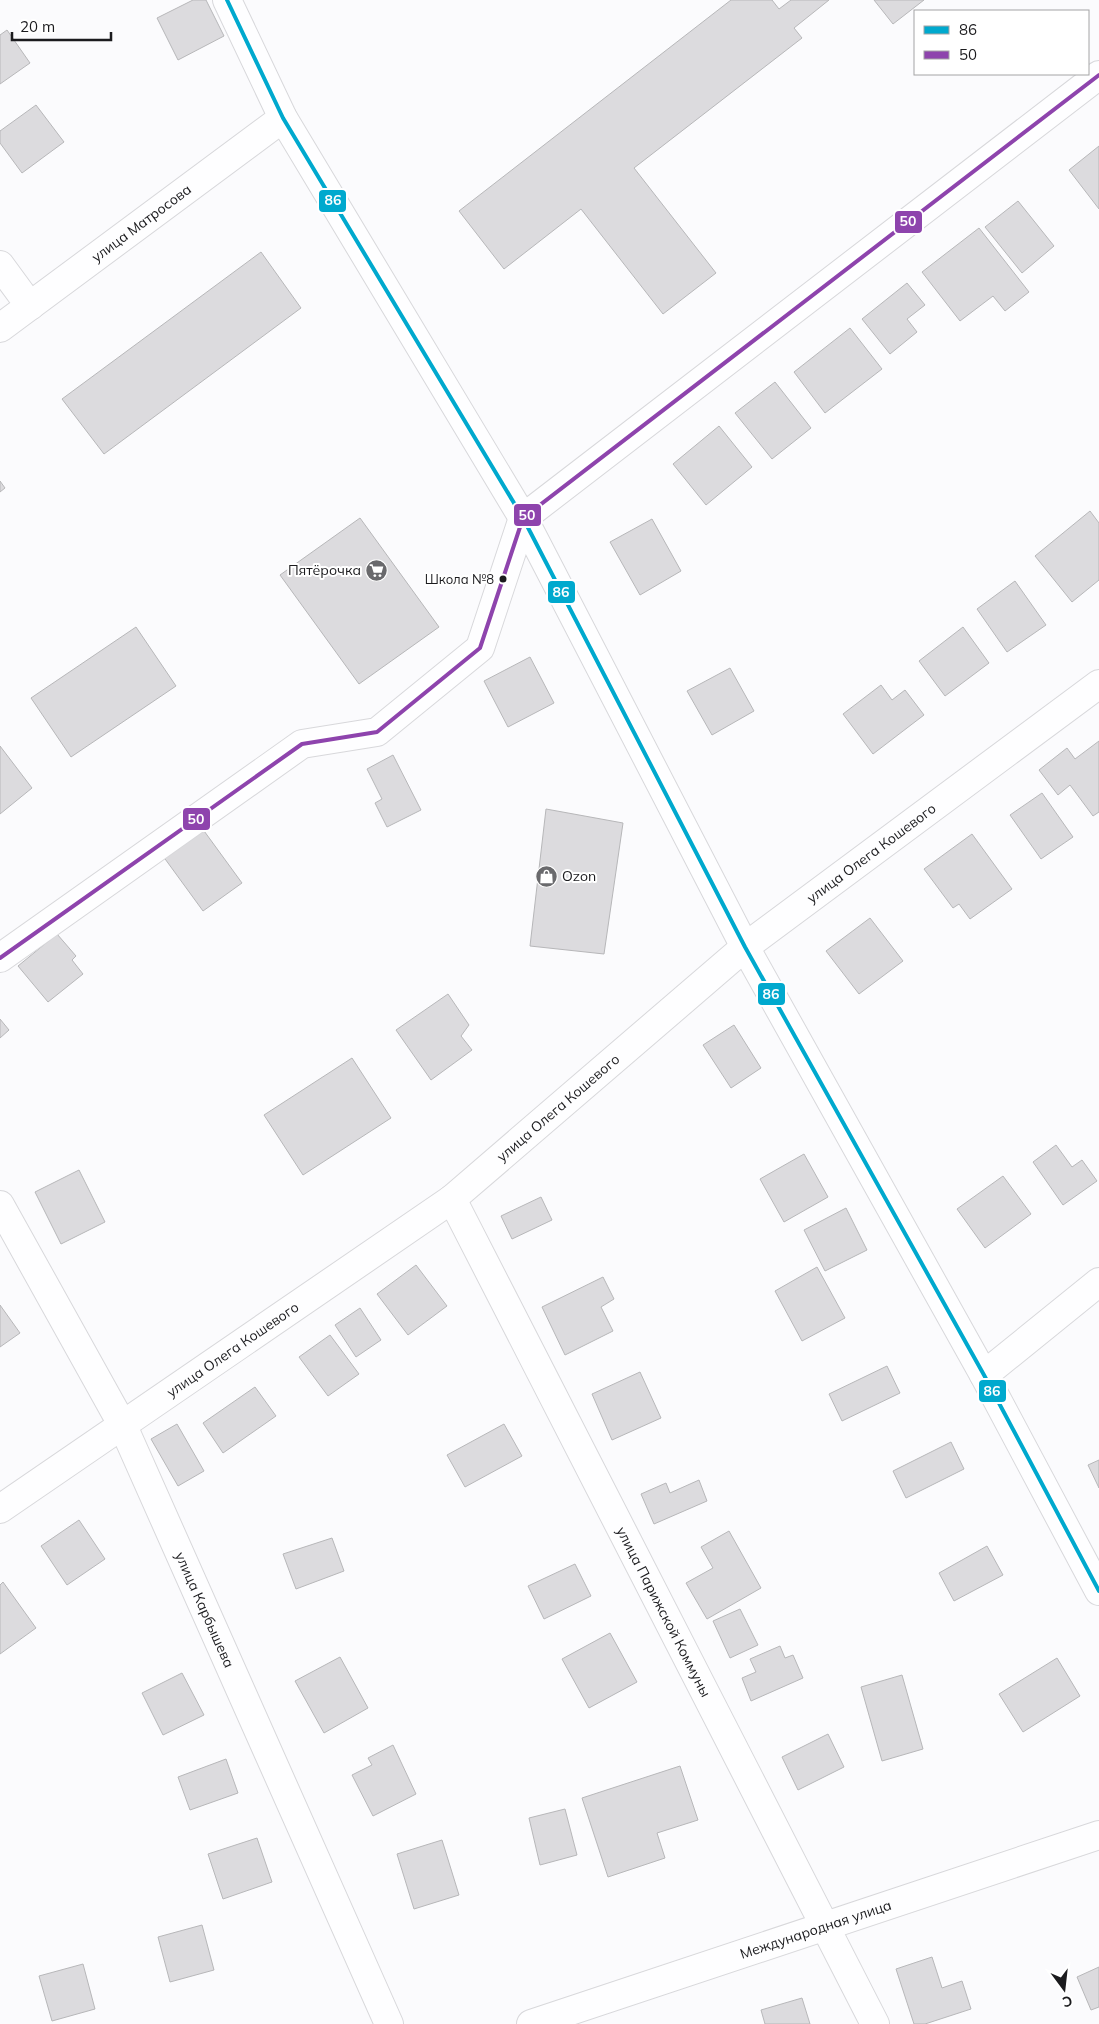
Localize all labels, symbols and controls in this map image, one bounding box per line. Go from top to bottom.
scale bar [12,10,111,42]
legend [914,10,1089,75]
text: 20 m [20,17,55,36]
text: 86 [959,20,977,39]
text: 50 [959,45,977,64]
street label: улица Матросова [88,180,195,266]
line badge: 86 [318,189,347,213]
text: 86 [325,191,341,209]
line badge: 50 [894,210,923,234]
text: 50 [900,212,916,230]
line badge: 50 [513,503,542,527]
text: 50 [519,506,535,524]
supermarket icon: Пятёрочка [365,558,389,582]
place label: Пятёрочка [288,561,361,579]
place label: Школа №8 [425,571,494,587]
marker: Школа №8 [498,574,508,584]
line badge: 86 [547,580,576,604]
text: 86 [553,583,569,601]
street label: улица Олега Кошевого [803,799,940,907]
line badge: 50 [182,807,211,831]
text: 50 [188,810,204,828]
shop icon: Ozon [534,864,558,888]
place label: Ozon [562,867,596,885]
line badge: 86 [757,982,786,1006]
text: 86 [763,985,779,1003]
street label: улица Олега Кошевого [493,1050,623,1166]
street label: улица Олега Кошевого [163,1298,302,1401]
line badge: 86 [978,1379,1007,1403]
text: 86 [984,1382,1000,1400]
street label: улица Парижской Коммуны [613,1524,715,1700]
street label: улица Карбышева [171,1549,238,1670]
street label: Международная улица [738,1896,894,1963]
north arrow [1039,1964,1089,2014]
text: С [1060,1992,1074,2011]

